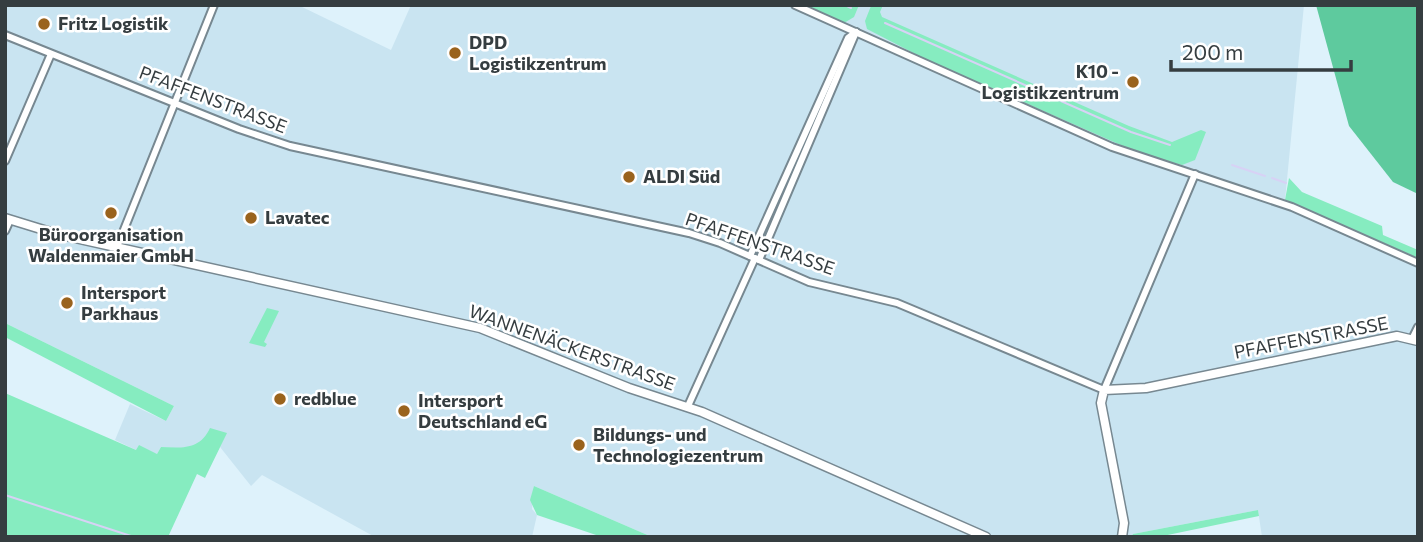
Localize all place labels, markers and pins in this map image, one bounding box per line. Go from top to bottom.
place label: Fritz Logistik [58,12,169,34]
marker: Fritz Logistik [36,16,52,32]
place label: DPD Logistikzentrum [469,31,606,74]
marker: DPD Logistikzentrum [447,45,463,61]
place label: K10 - Logistikzentrum [982,60,1119,103]
marker: K10 - Logistikzentrum [1125,74,1141,90]
place label: ALDI Süd [643,165,720,187]
marker: ALDI Süd [621,169,637,185]
marker: Büroorganisation Waldenmaier GmbH [103,205,119,221]
place label: Lavatec [265,206,330,228]
marker: Lavatec [243,210,259,226]
place label: Büroorganisation Waldenmaier GmbH [28,223,194,266]
place label: Intersport Parkhaus [81,281,166,324]
marker: Intersport Parkhaus [59,295,75,311]
place label: redblue [294,387,357,409]
place label: Intersport Deutschland eG [418,389,547,432]
marker: redblue [272,391,288,407]
marker: Intersport Deutschland eG [396,403,412,419]
place label: Bildungs- und Technologiezentrum [593,423,763,466]
marker: Bildungs- und Technologiezentrum [571,437,587,453]

